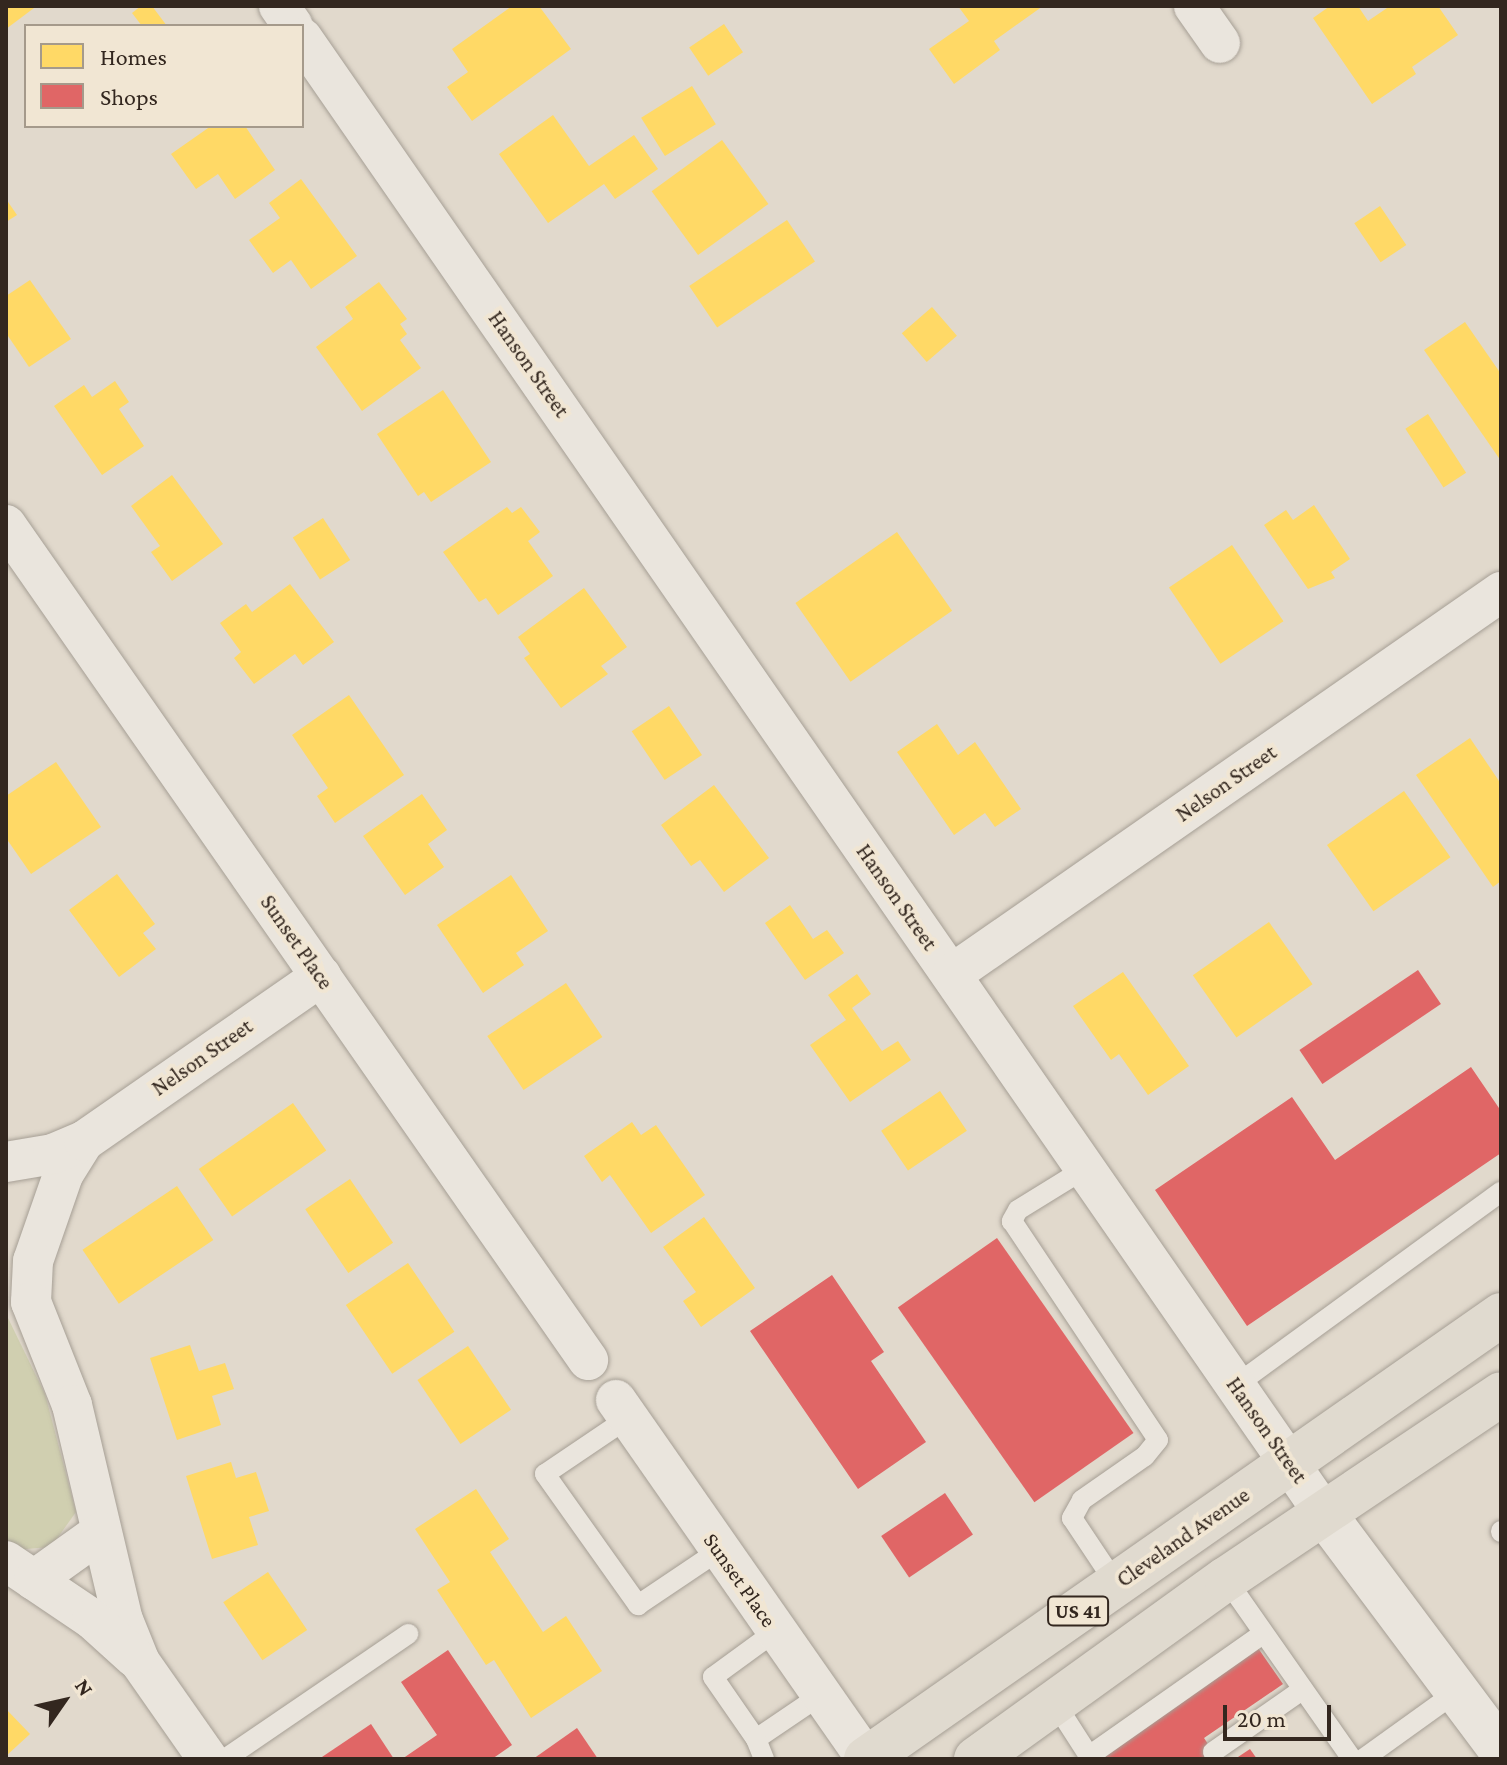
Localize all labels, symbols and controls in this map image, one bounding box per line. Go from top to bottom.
legend [24,24,304,128]
text: Homes [100,43,167,70]
text: Shops [100,83,158,110]
street label: Hanson Street [483,306,575,422]
street label: Nelson Street [1171,739,1281,827]
street label: Hanson Street [851,839,943,955]
street label: Sunset Place [255,890,339,994]
street label: Nelson Street [147,1013,257,1101]
street label: Hanson Street [1221,1372,1313,1488]
street label: Cleveland Avenue [1111,1481,1255,1593]
street label: Sunset Place [698,1528,782,1632]
road number: US 41 [1046,1595,1110,1627]
north arrow [24,1661,104,1741]
text: N [70,1674,99,1701]
scale bar [1227,1689,1335,1739]
text: 20 m [1237,1705,1286,1732]

